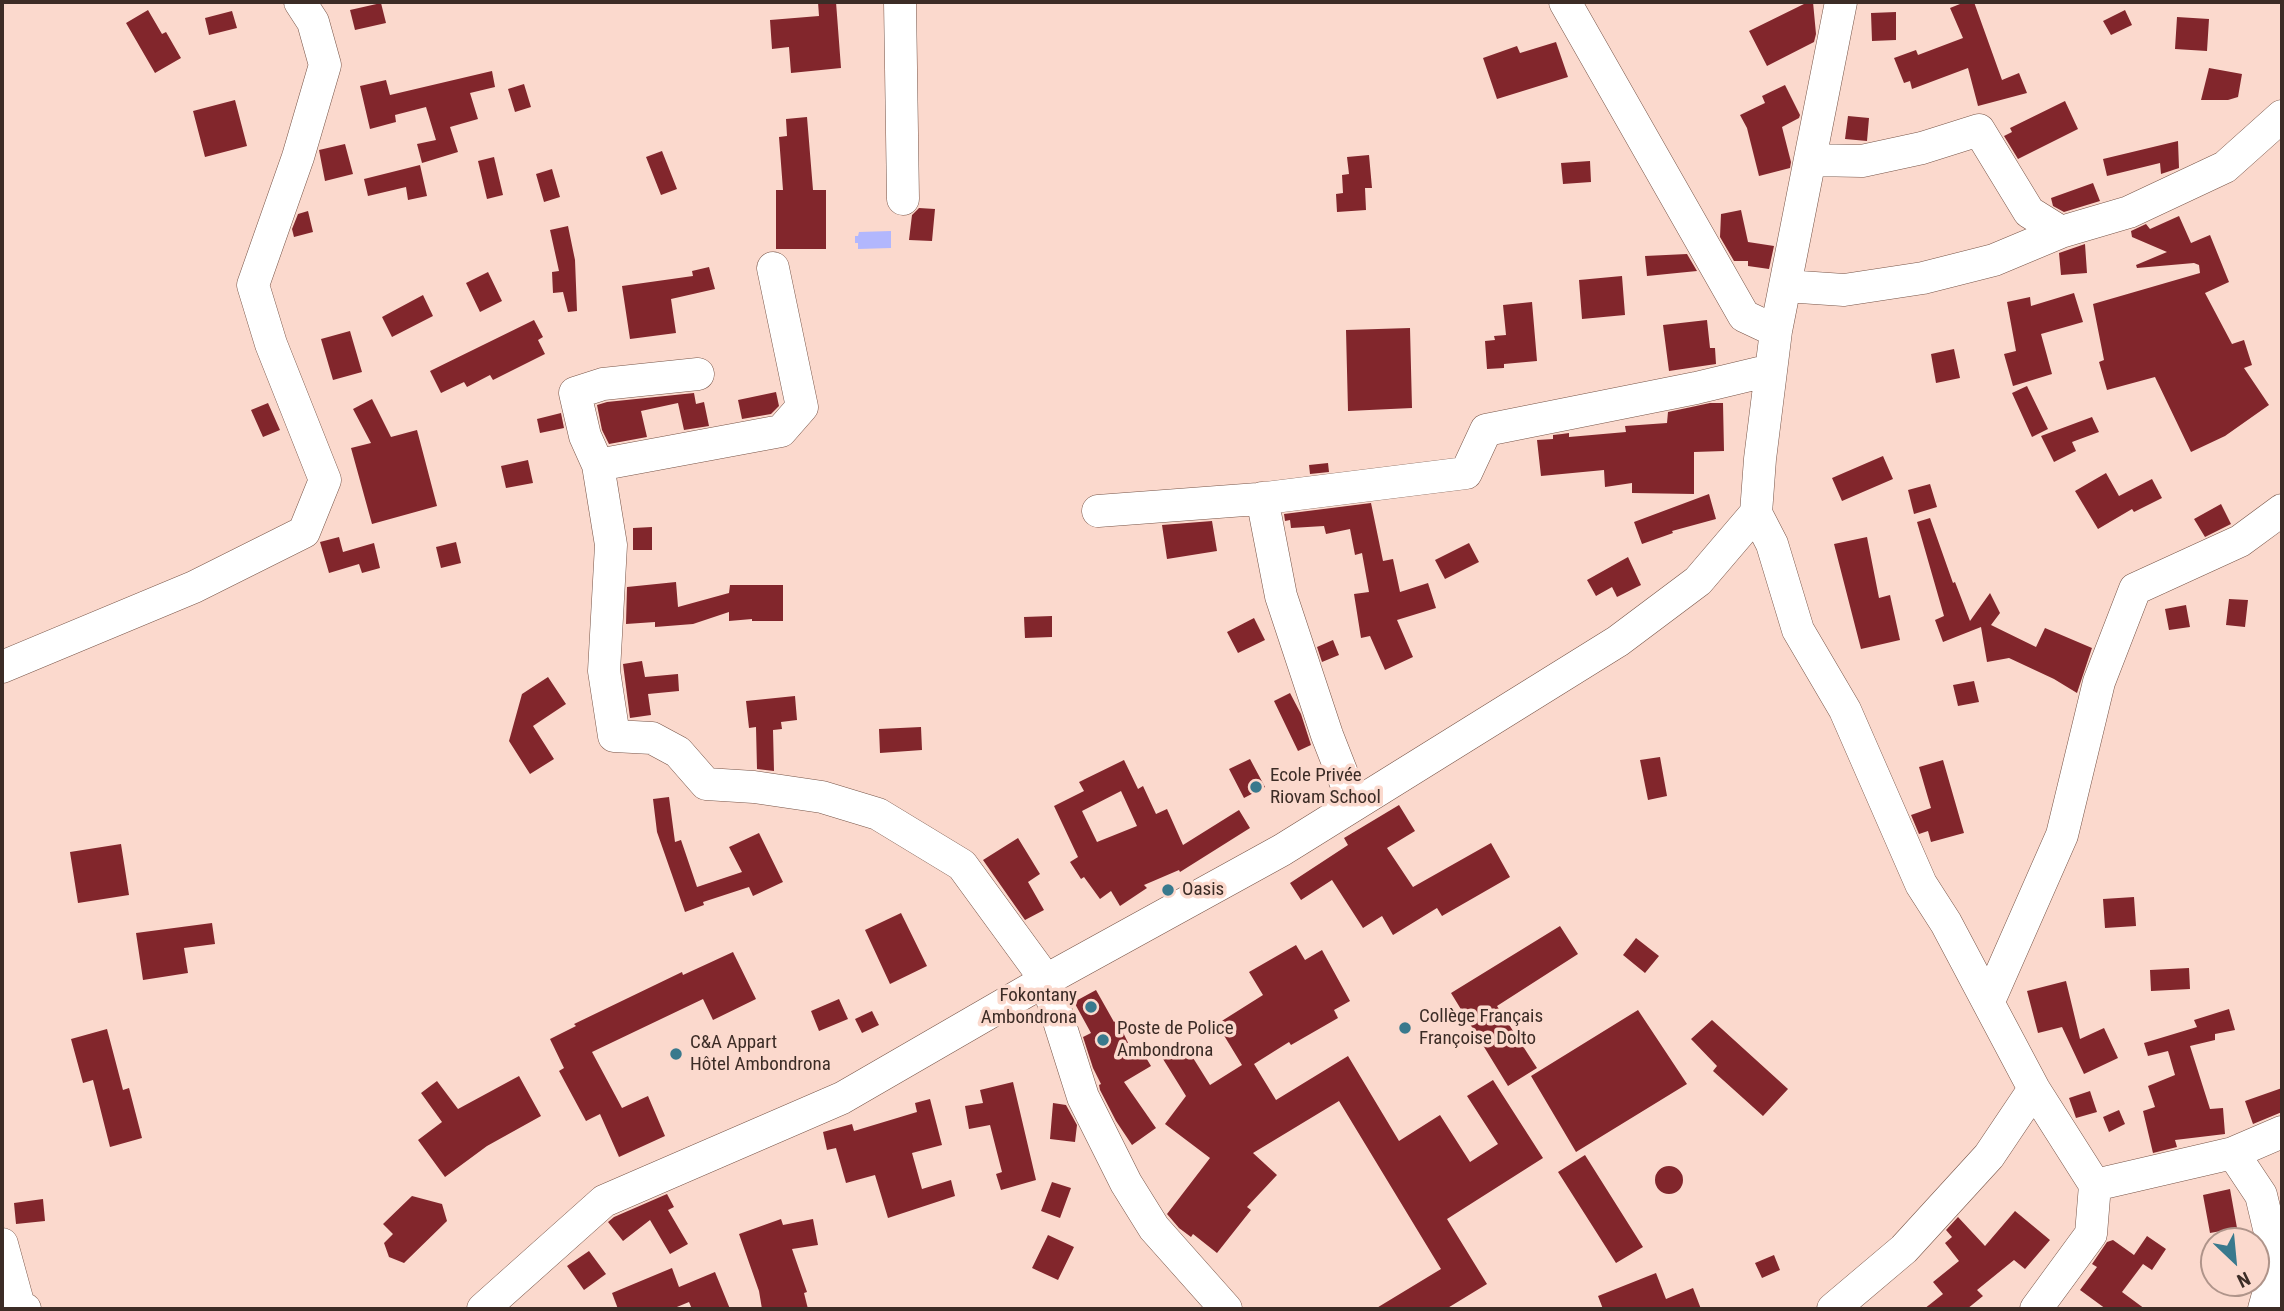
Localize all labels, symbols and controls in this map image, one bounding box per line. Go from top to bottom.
place label: Ecole Privée Riovam School [1270,765,1381,809]
marker: Ecole Privée Riovam School [1248,779,1264,795]
place label: Oasis [1182,879,1224,901]
marker: Oasis [1160,882,1176,898]
place label: Fokontany Ambondrona [981,985,1077,1029]
marker: Fokontany Ambondrona [1083,999,1099,1015]
place label: Collège Français Françoise Dolto [1419,1006,1543,1050]
place label: Poste de Police Ambondrona [1117,1018,1234,1062]
marker: Collège Français Françoise Dolto [1397,1020,1413,1036]
place label: C&A Appart Hôtel Ambondrona [690,1032,831,1076]
marker: Poste de Police Ambondrona [1095,1032,1111,1048]
marker: C&A Appart Hôtel Ambondrona [668,1046,684,1062]
north arrow [2200,1227,2270,1297]
text: N [2233,1267,2254,1292]

